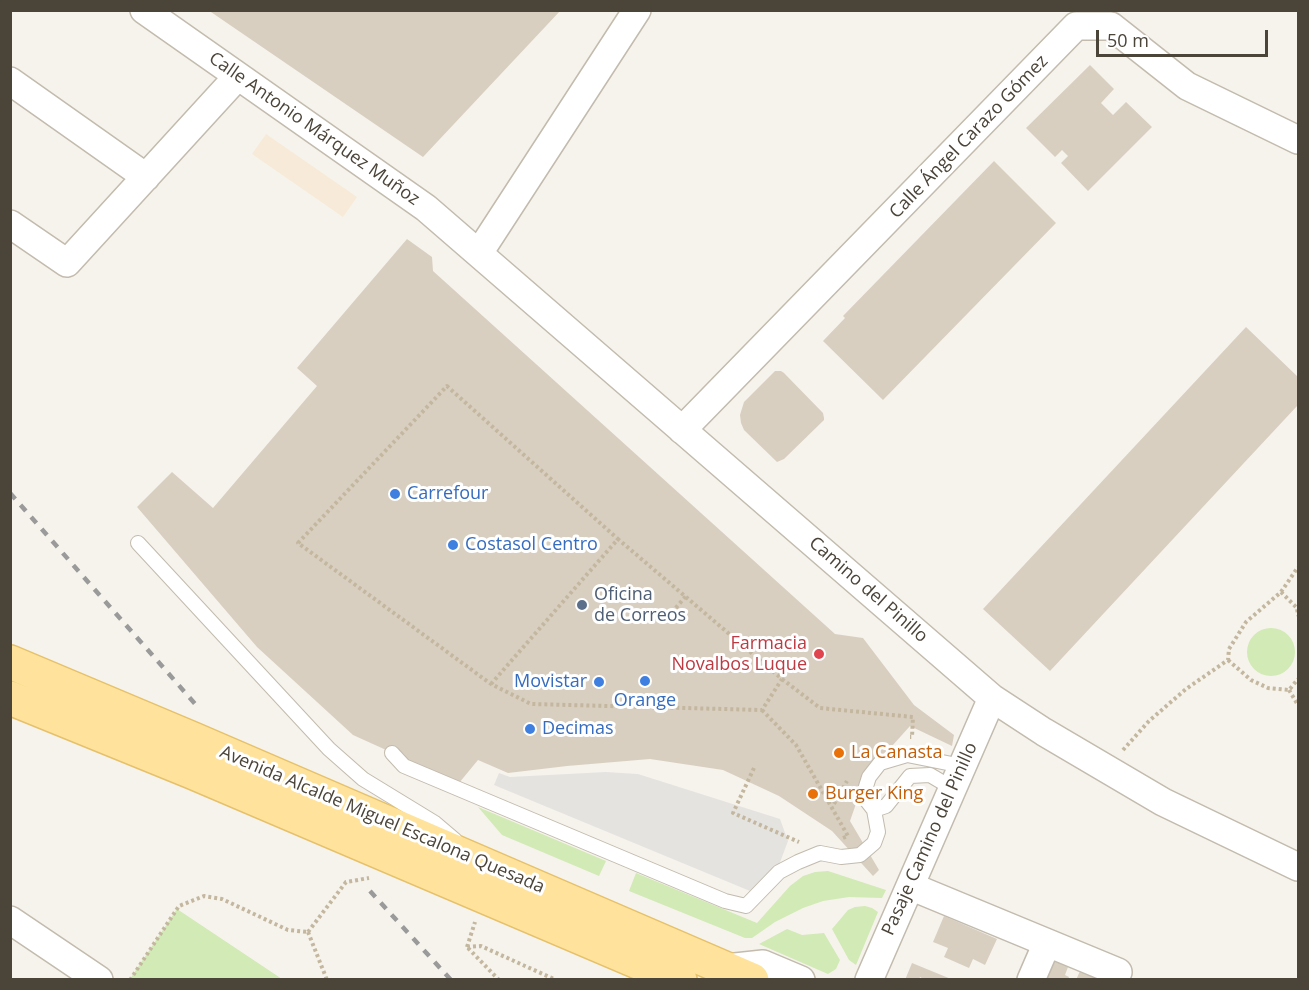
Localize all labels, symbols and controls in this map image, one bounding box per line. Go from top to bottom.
scale bar [1099,18,1272,56]
text: 50 m [1107,28,1149,52]
street label: Calle Antonio Márquez Muñoz [204,48,424,210]
street label: Calle Ángel Carazo Gómez [885,51,1053,223]
place label: Carrefour [407,483,488,505]
marker: Carrefour [388,487,402,501]
street label: Camino del Pinillo [804,533,932,647]
place label: Costasol Centro [465,534,598,556]
marker: Costasol Centro [446,538,460,552]
place label: Oficina de Correos [594,584,686,626]
marker: Oficina de Correos [575,598,589,612]
place label: Farmacia Novalbos Luque [671,633,807,676]
marker: Farmacia Novalbos Luque [812,647,826,661]
place label: Movistar [514,671,587,693]
marker: Orange [638,674,652,688]
marker: Movistar [592,675,606,689]
place label: Orange [614,690,676,712]
place label: Decimas [542,718,614,740]
marker: Decimas [523,722,537,736]
street label: Pasaje Camino del Pinillo [878,739,982,939]
street label: Avenida Alcalde Miguel Escalona Quesada [216,742,548,898]
place label: La Canasta [851,742,942,764]
marker: La Canasta [832,746,846,760]
place label: Burger King [825,783,923,805]
marker: Burger King [806,787,820,801]

